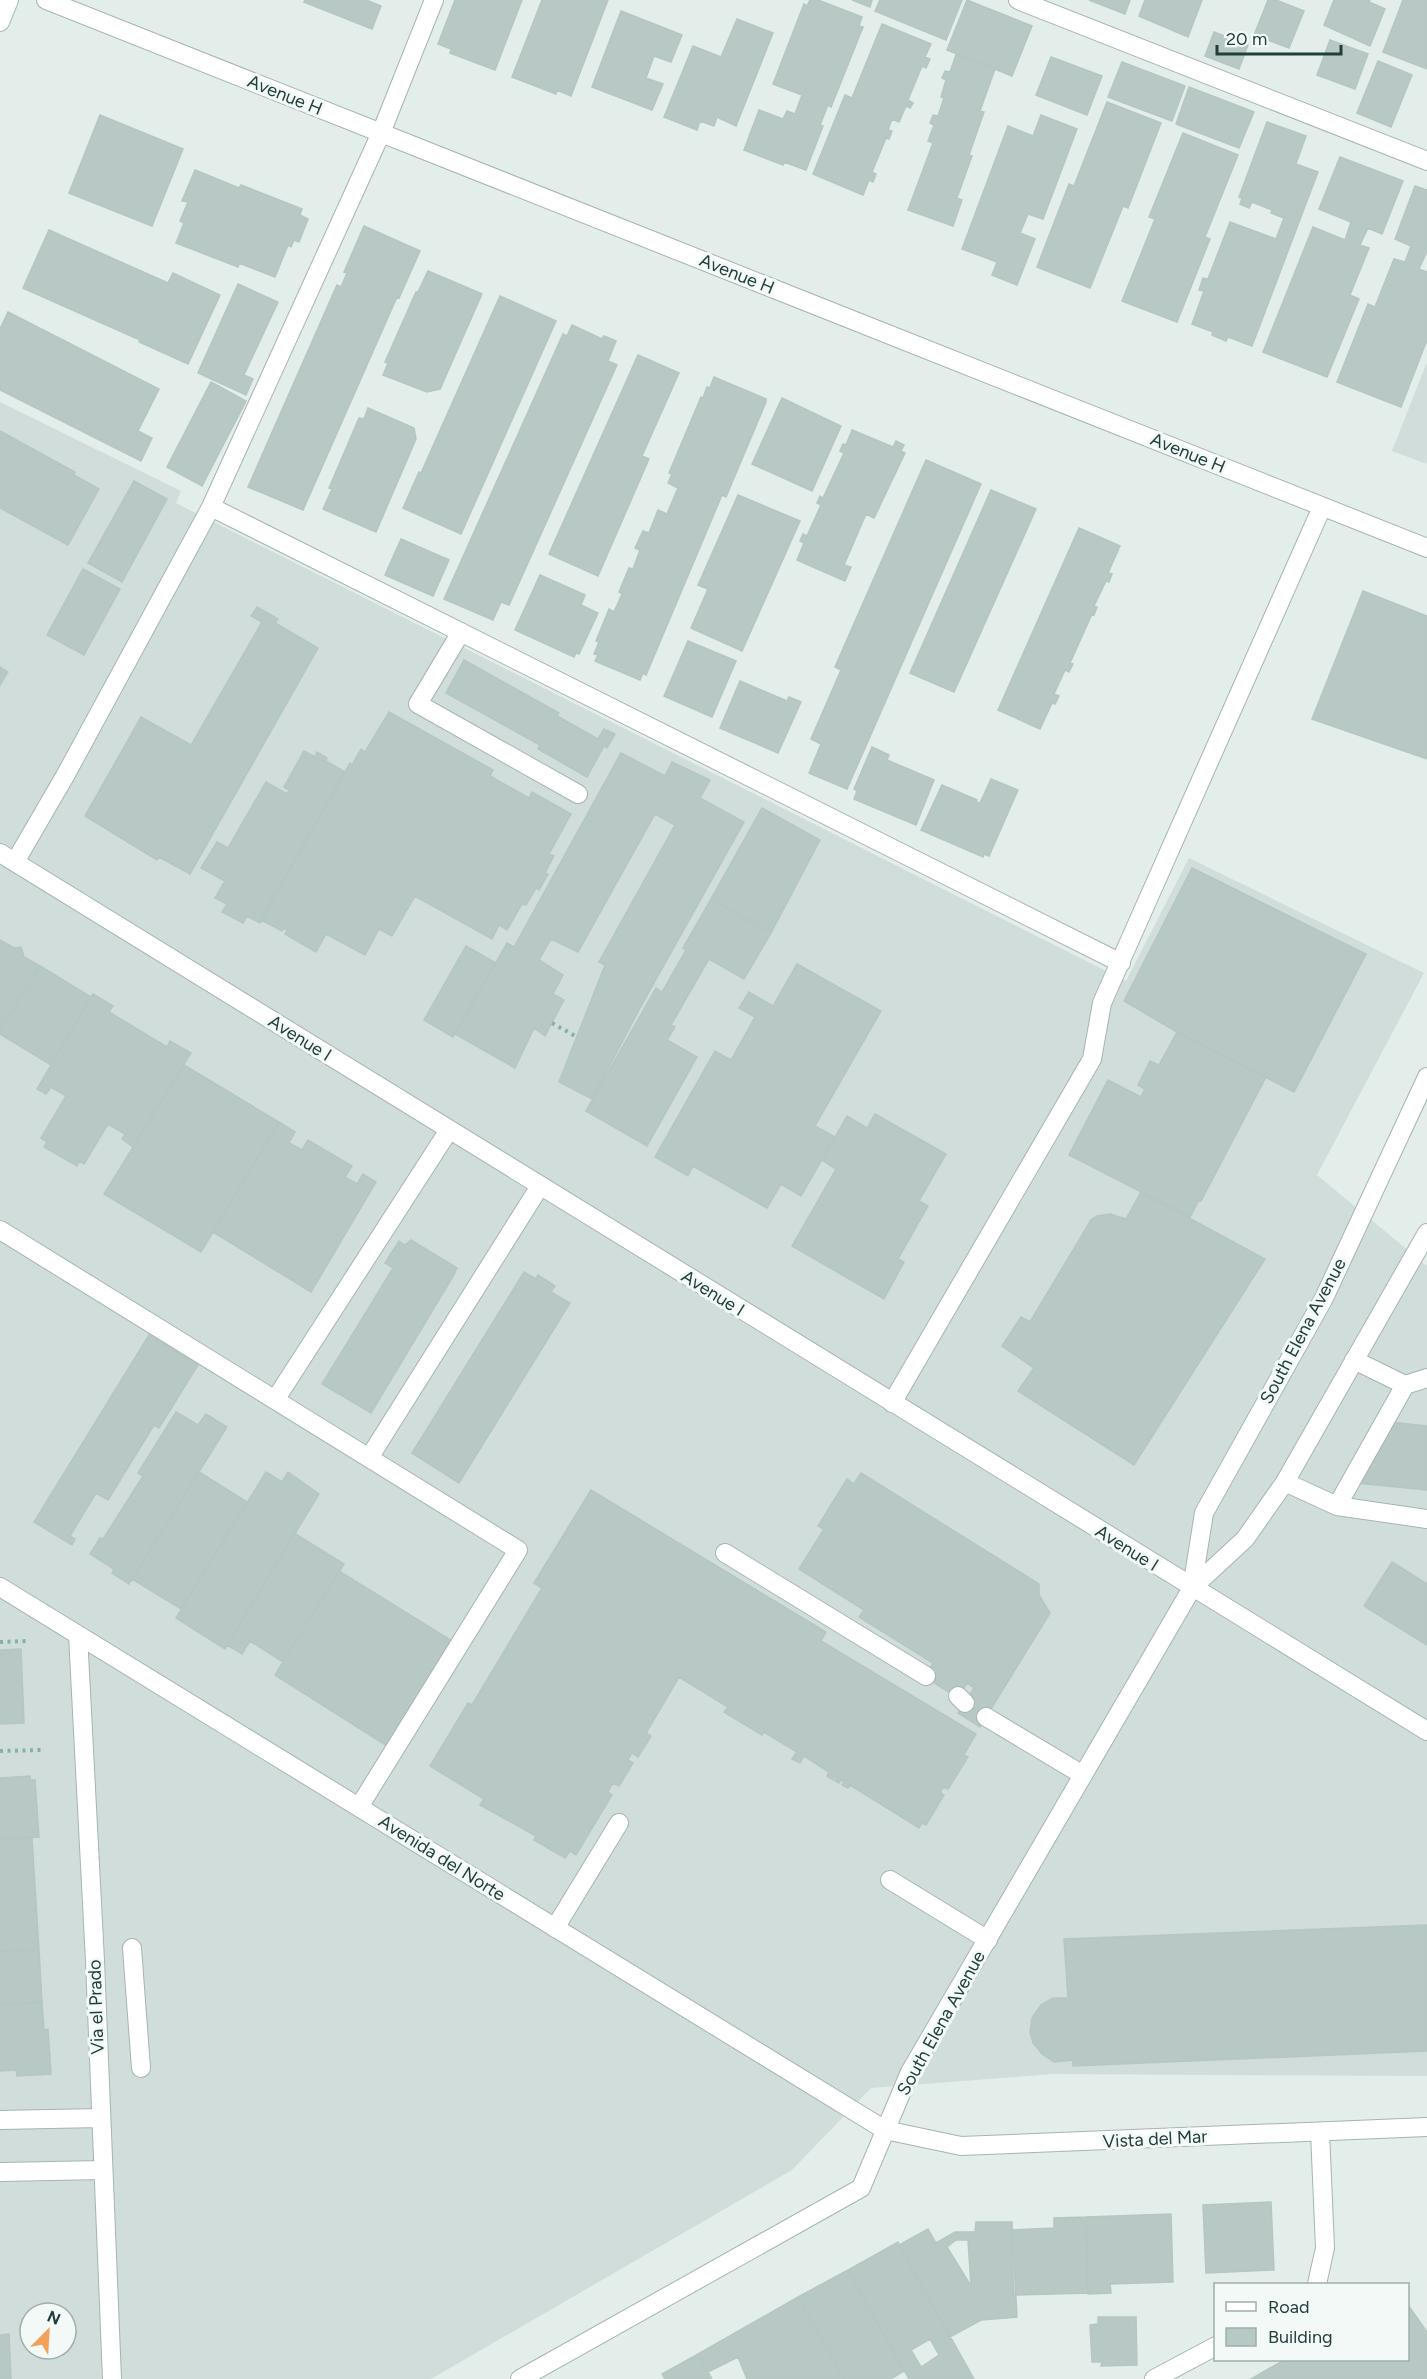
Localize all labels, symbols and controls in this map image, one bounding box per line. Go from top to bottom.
scale bar [1217,18,1342,56]
text: 20 m [1226,28,1267,50]
street label: Avenue H [244,70,326,120]
street label: Avenue H [696,249,778,299]
street label: Avenue H [1147,428,1229,478]
street label: Avenue I [264,1010,336,1066]
street label: South Elena Avenue [1255,1254,1351,1408]
street label: Avenue I [677,1265,749,1321]
street label: Avenue I [1091,1520,1163,1576]
street label: Avenida del Norte [375,1810,510,1906]
street label: South Elena Avenue [892,1947,990,2099]
street label: Via el Prado [83,1959,109,2055]
street label: Vista del Mar [1102,2125,1208,2153]
legend [1214,2283,1409,2361]
text: Road [1268,2296,1309,2318]
north arrow [18,2301,78,2361]
text: N [44,2307,63,2329]
text: Building [1268,2326,1333,2348]

